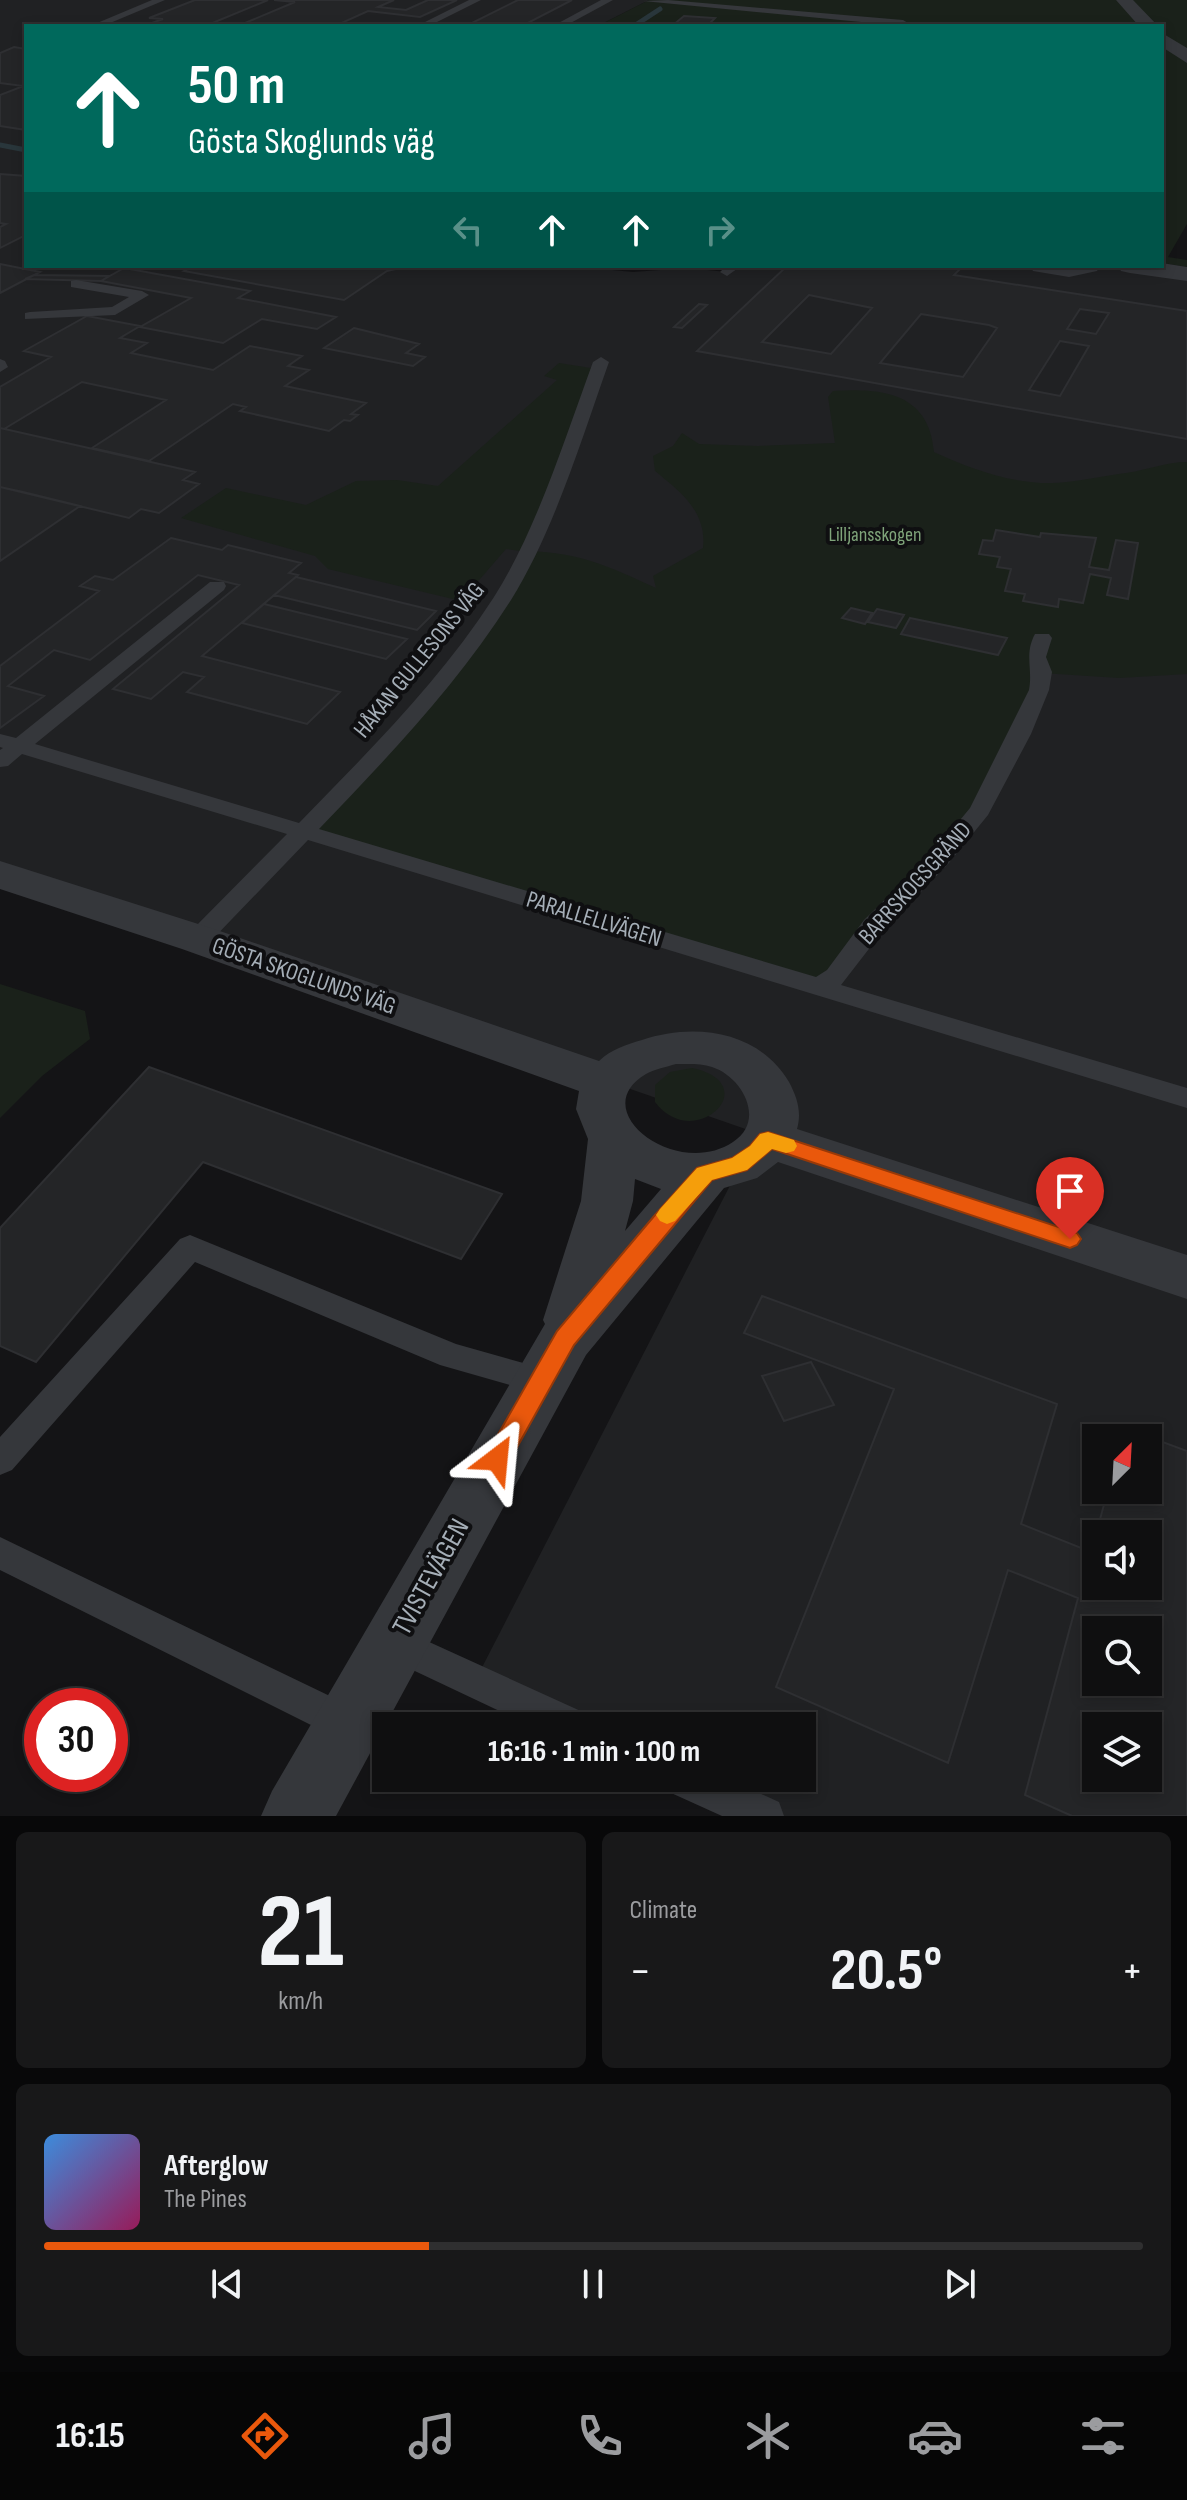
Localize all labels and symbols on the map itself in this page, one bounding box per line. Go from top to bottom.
park label: Lilljansskogen [828,523,922,547]
street label: HÅKAN GULLESONS VÄG [347,576,491,744]
street label: BARRSKOGSGRÄND [852,816,978,950]
street label: PARALLELLVÄGEN [523,885,665,953]
street label: GÖSTA SKOGLUNDS VÄG [209,931,399,1021]
pin [1036,1157,1104,1239]
position arrow [455,1417,539,1501]
north arrow [1082,1424,1162,1504]
street label: TVISTEVÄGEN [386,1513,476,1641]
speed limit sign: 30 [24,1688,128,1792]

